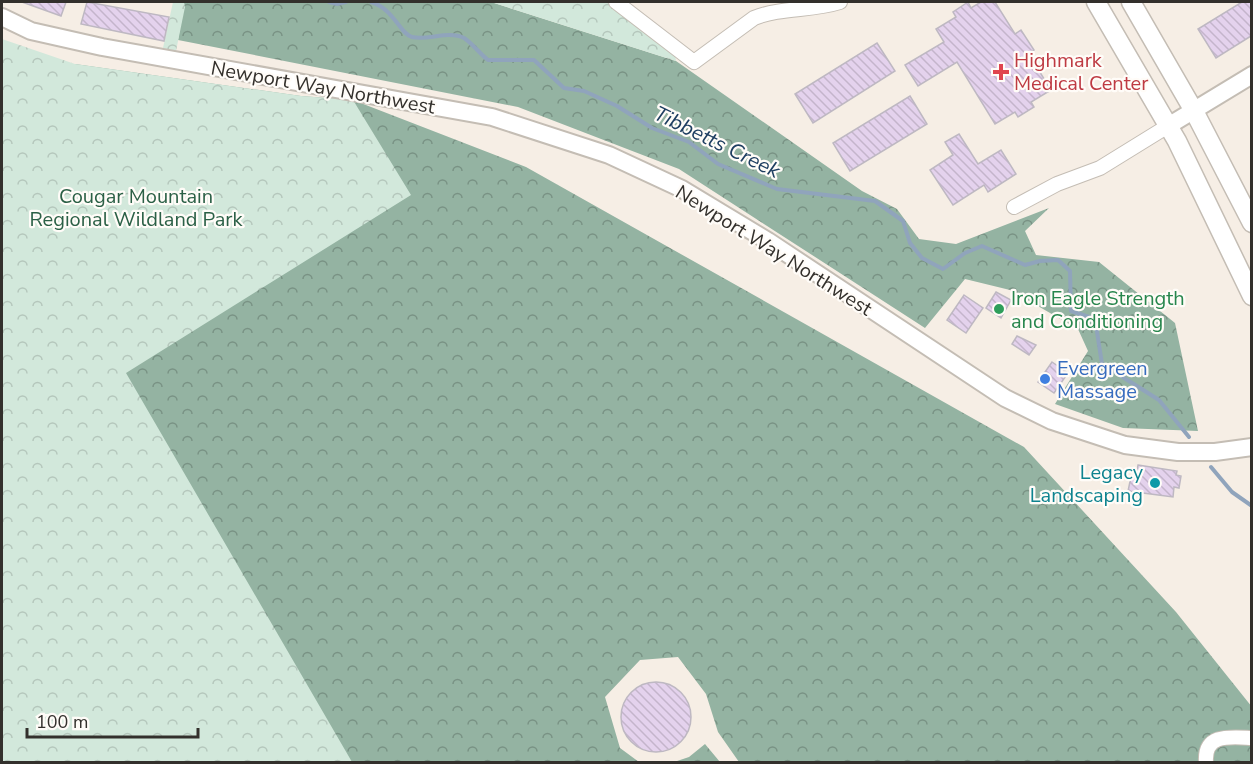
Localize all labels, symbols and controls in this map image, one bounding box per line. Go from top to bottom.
place label: Highmark Medical Center [1014,47,1148,97]
street label: Newport Way Northwest [209,54,438,121]
marker: Highmark Medical Center [992,63,1010,81]
water label: Tibbetts Creek [649,99,785,185]
street label: Newport Way Northwest [670,179,878,323]
park label: Cougar Mountain Regional Wildland Park [29,183,244,233]
place label: Iron Eagle Strength and Conditioning [1011,285,1185,335]
marker: Iron Eagle Strength and Conditioning [992,302,1006,316]
place label: Evergreen Massage [1057,355,1148,405]
marker: Evergreen Massage [1038,372,1052,386]
place label: Legacy Landscaping [1030,459,1144,509]
marker: Legacy Landscaping [1148,476,1162,490]
scale bar [27,701,198,739]
text: 100 m [36,710,88,734]

